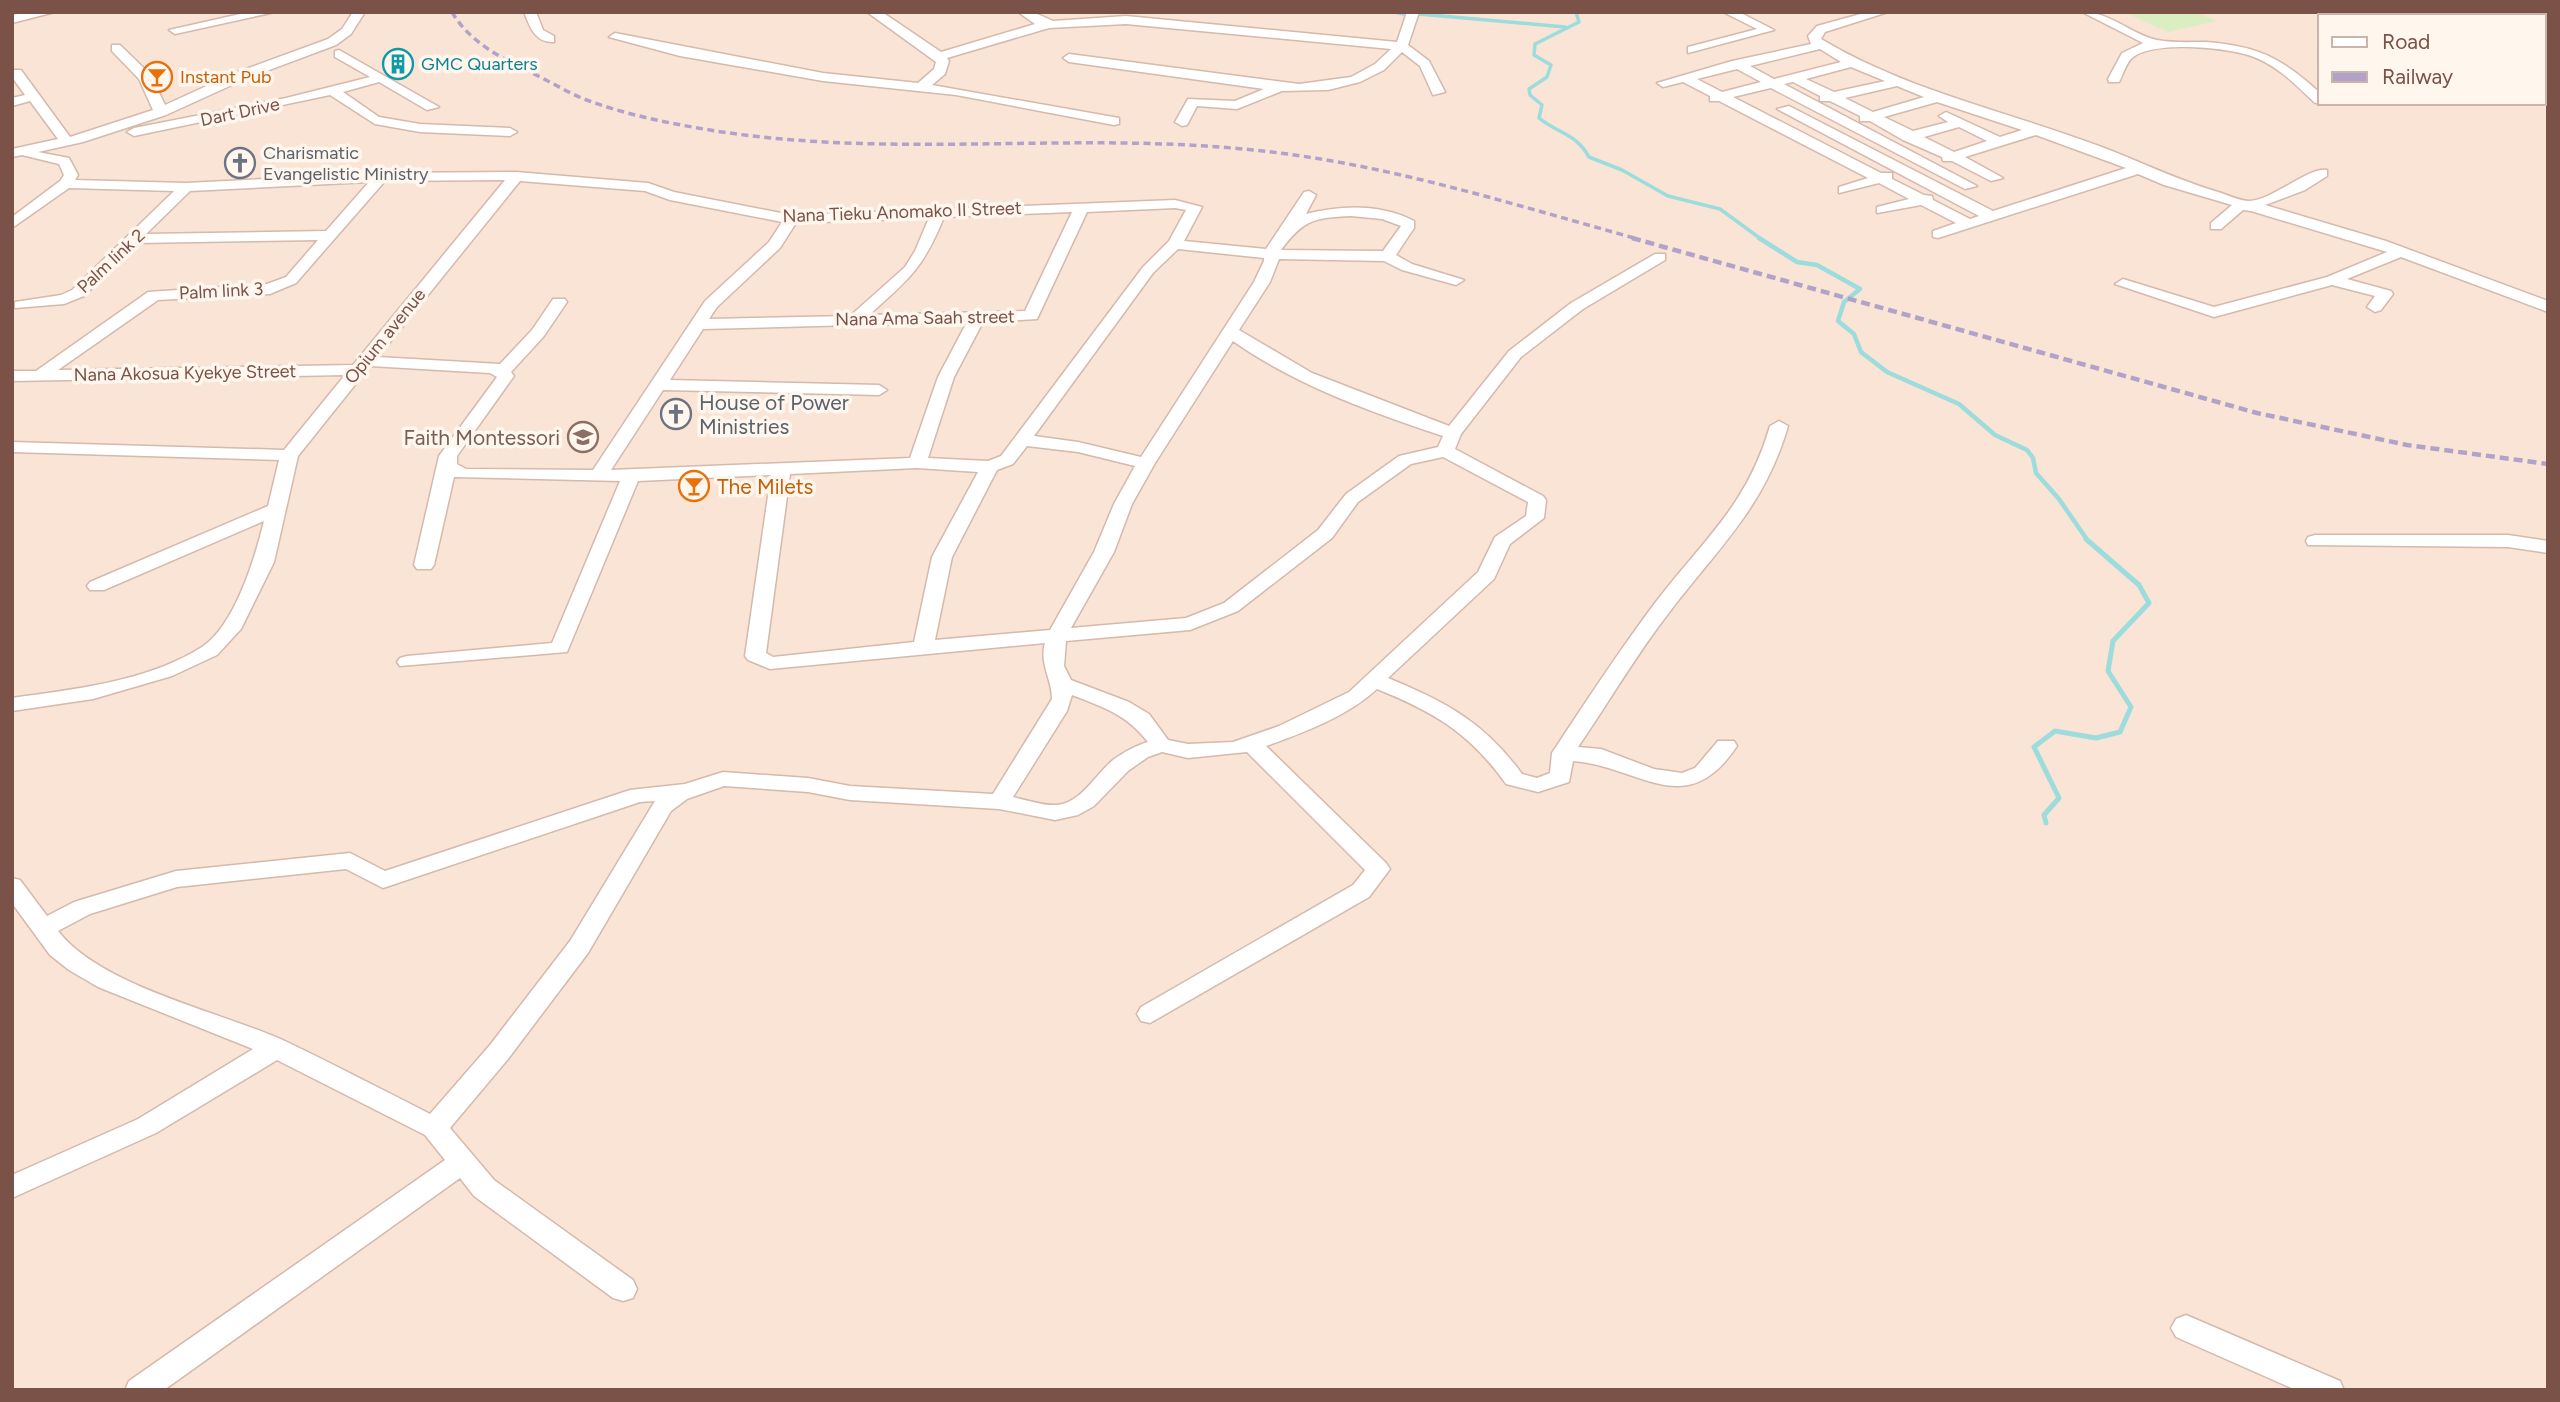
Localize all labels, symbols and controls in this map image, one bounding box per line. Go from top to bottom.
legend [2318,14,2546,105]
text: Road [2382,29,2430,54]
building icon: GMC Quarters [381,47,415,81]
place label: GMC Quarters [421,53,538,75]
bar icon: Instant Pub [140,60,174,94]
text: Railway [2382,64,2453,89]
place label: Instant Pub [180,66,271,88]
street label: Dart Drive [198,93,282,131]
place label: Charismatic Evangelistic Ministry [263,142,429,185]
church icon: Charismatic Evangelistic Ministry [223,146,257,180]
street label: Nana Tieku Anomako II Street [782,197,1022,227]
street label: Palm link 2 [73,224,149,298]
street label: Palm link 3 [178,278,264,304]
street label: Opium avenue [340,284,430,388]
street label: Nana Ama Saah street [835,305,1015,331]
street label: Nana Akosua Kyekye Street [74,360,297,386]
place label: House of Power Ministries [699,390,849,439]
church icon: House of Power Ministries [659,397,693,431]
school or university icon: Faith Montessori [566,420,600,454]
place label: Faith Montessori [404,425,560,450]
bar icon: The Milets [677,469,711,503]
place label: The Milets [717,474,813,499]

